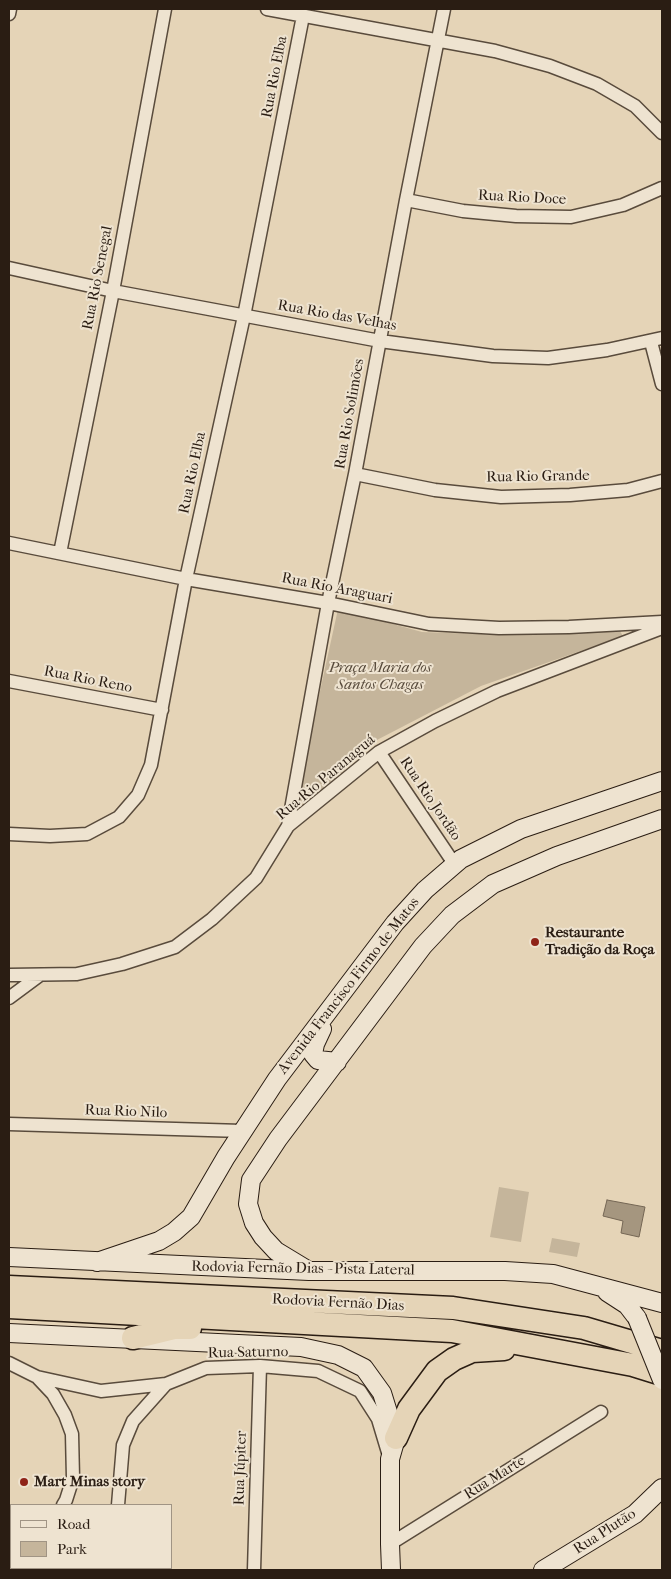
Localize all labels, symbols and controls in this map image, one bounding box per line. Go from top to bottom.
street label: Rua Rio Elba [258,34,292,120]
street label: Rua Rio Doce [477,187,567,209]
street label: Rua Rio Senegal [79,224,117,332]
street label: Rua Rio das Velhas [276,297,398,335]
street label: Rua Rio Solimões [331,357,369,471]
street label: Rua Rio Elba [176,430,210,516]
street label: Rua Rio Grande [486,467,590,487]
street label: Rua Rio Araguari [280,569,394,609]
park label: Praça Maria dos Santos Chagas [329,659,431,694]
street label: Rua Rio Reno [42,663,134,697]
street label: Rua Rio Paranaguá [273,731,379,825]
street label: Rua Rio Jordão [395,754,465,844]
street label: Avenida Francisco Firmo de Matos [274,894,424,1078]
place label: Restaurante Tradição da Roça [545,924,654,959]
marker: Restaurante Tradição da Roça [529,936,541,948]
street label: Rua Rio Nilo [84,1102,168,1122]
street label: Rodovia Fernão Dias - Pista Lateral [191,1258,415,1280]
street label: Rodovia Fernão Dias [271,1291,405,1315]
street label: Rua Saturno [208,1343,288,1363]
street label: Rua Júpiter [231,1430,251,1506]
street label: Rua Marte [461,1452,529,1504]
place label: Mart Minas story [34,1473,145,1491]
marker: Mart Minas story [18,1476,30,1488]
legend [10,1504,172,1569]
street label: Rua Plutão [570,1505,640,1559]
text: Road [57,1515,90,1533]
text: Park [57,1540,87,1558]

